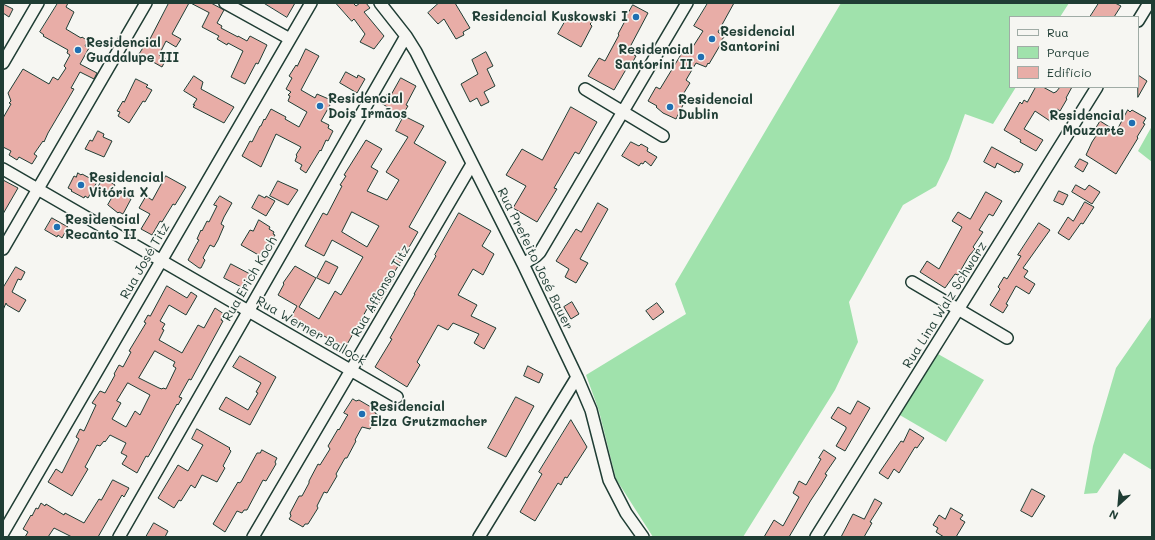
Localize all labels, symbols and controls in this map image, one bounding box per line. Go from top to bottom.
place label: Residencial Kuskowski I [472,9,628,25]
marker: Residencial Kuskowski I [631,12,641,22]
legend [1009,16,1139,88]
place label: Residencial Santorini [720,24,795,55]
text: Rua [1047,24,1069,40]
marker: Residencial Santorini [707,34,717,44]
place label: Residencial Guadalupe III [86,35,179,66]
place label: Residencial Santorini II [615,42,693,73]
text: Parque [1047,44,1090,60]
marker: Residencial Guadalupe III [73,45,83,55]
marker: Residencial Santorini II [696,52,706,62]
text: Edifício [1047,64,1091,80]
place label: Residencial Dois Irmãos [328,91,407,122]
place label: Residencial Dublin [678,92,753,123]
marker: Residencial Dois Irmãos [315,101,325,111]
marker: Residencial Dublin [665,102,675,112]
place label: Residencial Mouzarte [1049,108,1124,139]
marker: Residencial Mouzarte [1127,118,1137,128]
place label: Residencial Vitória X [89,170,164,201]
marker: Residencial Vitória X [76,180,86,190]
street label: Rua Prefeito José Bauer [494,185,576,333]
place label: Residencial Recanto II [65,212,140,243]
street label: Rua José Titz [117,220,173,302]
marker: Residencial Recanto II [52,222,62,232]
street label: Rua Erich Koch [219,234,281,324]
street label: Rua Lina Walz Schwarz [900,239,990,371]
street label: Rua Affonso Titz [348,242,414,340]
street label: Rua Werner Ballock [253,293,369,369]
place label: Residencial Elza Grutzmacher [370,399,487,430]
marker: Residencial Elza Grutzmacher [357,409,367,419]
north arrow [1099,484,1139,524]
text: N [1106,507,1121,524]

